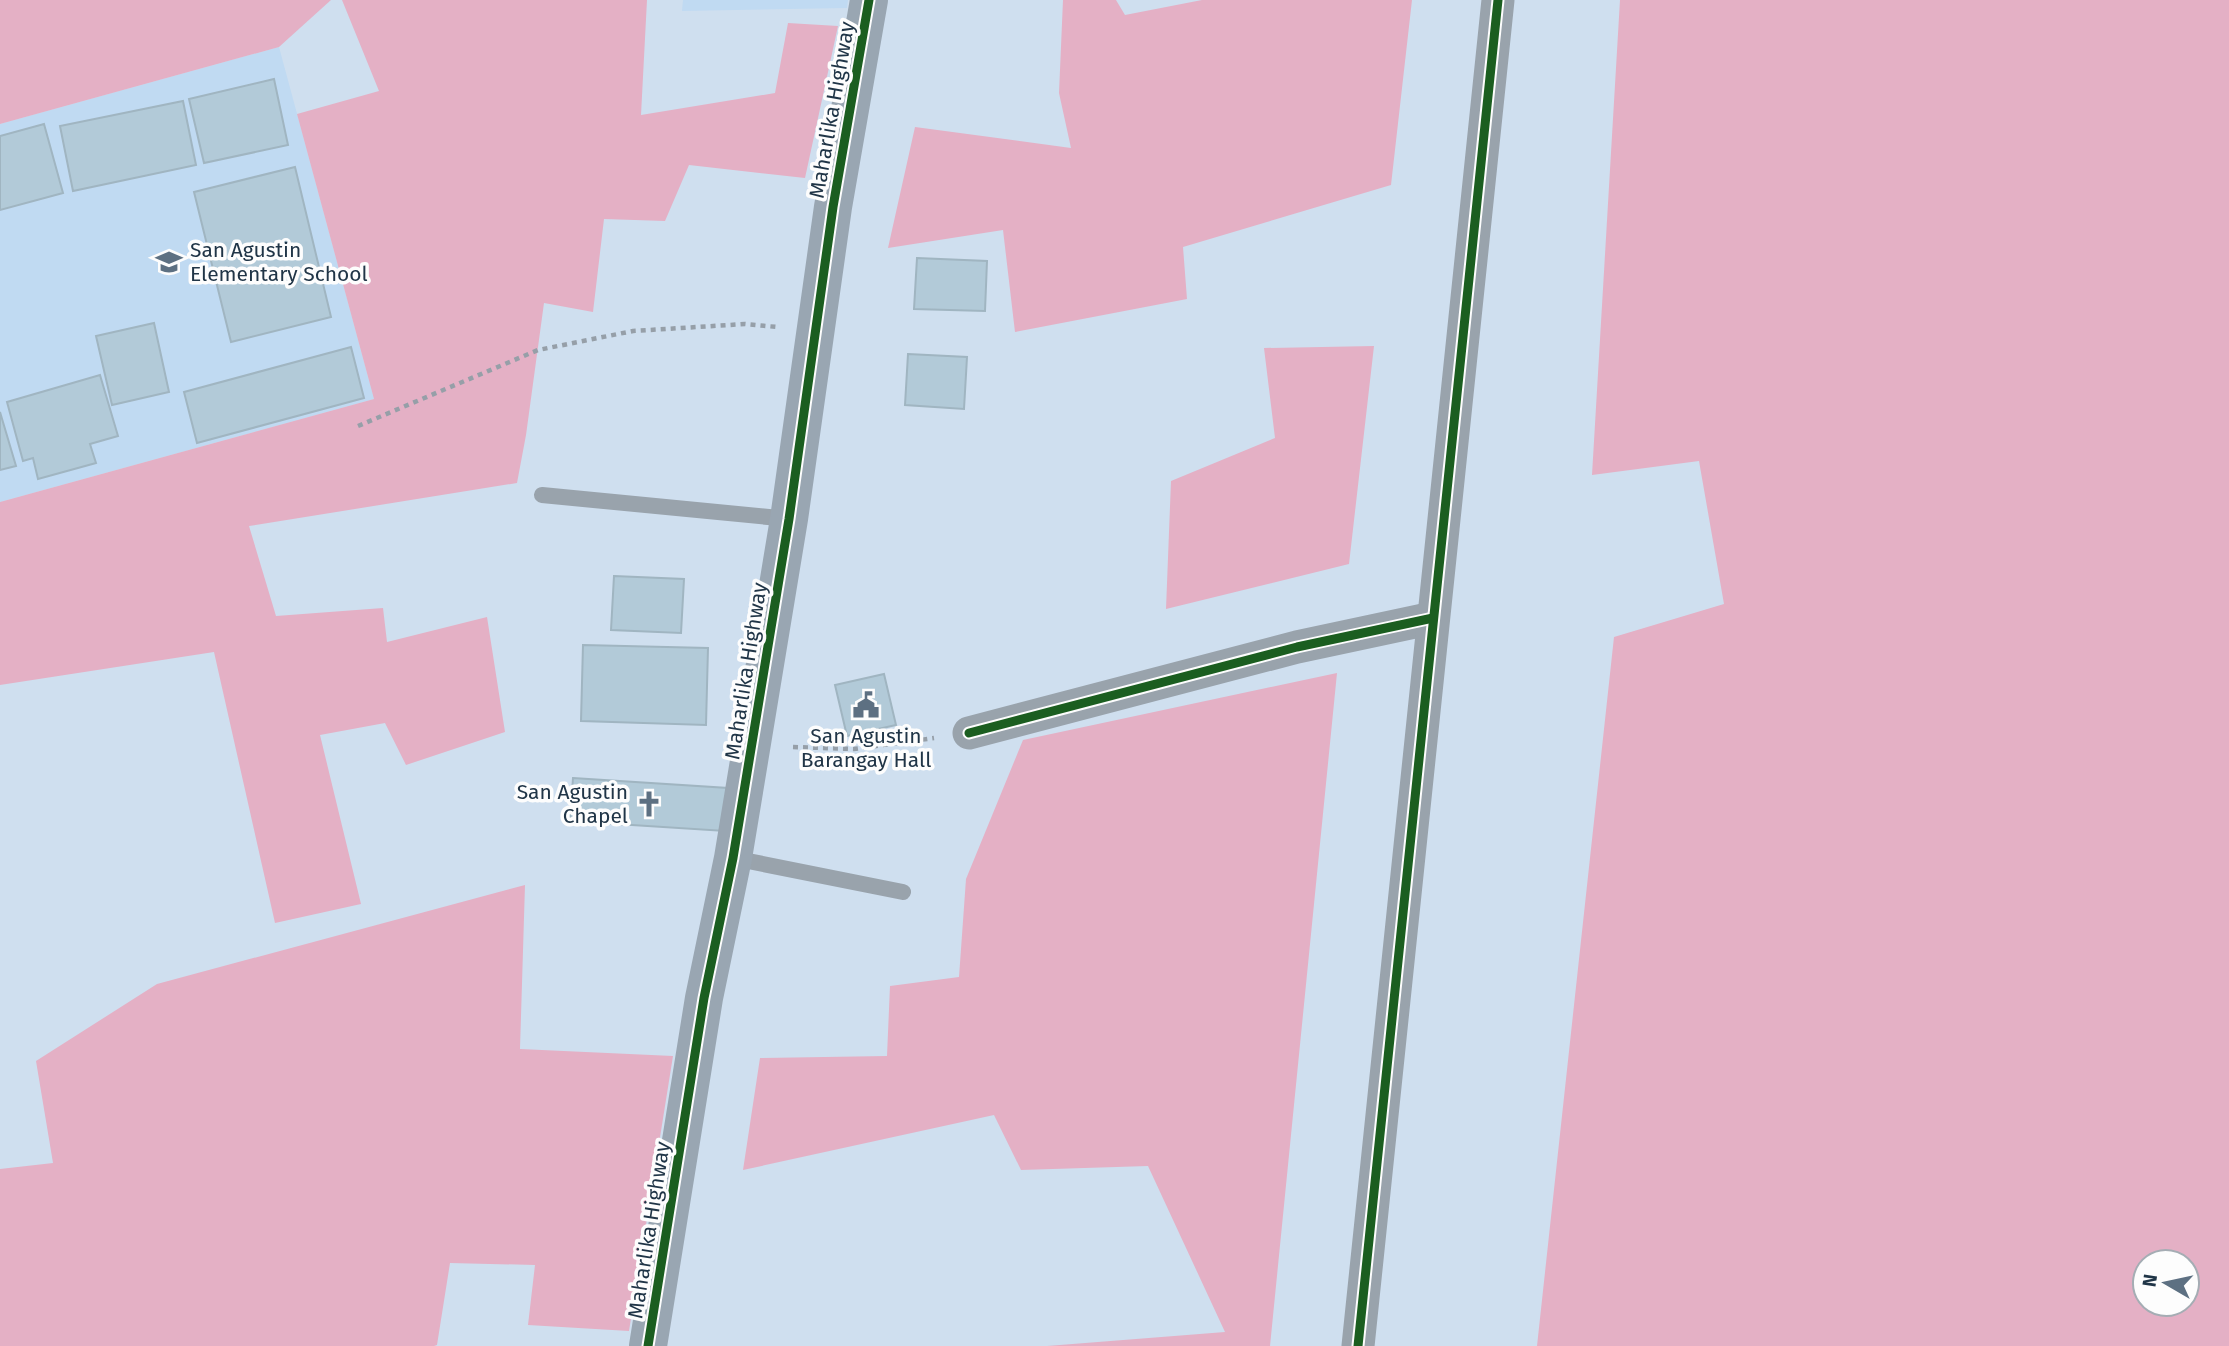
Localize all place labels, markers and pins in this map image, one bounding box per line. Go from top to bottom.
place label: San Agustin Elementary School [190,237,368,287]
school or university icon: San Agustin Elementary School [154,247,184,277]
public building icon: San Agustin Barangay Hall [851,690,881,720]
place label: San Agustin Barangay Hall [801,723,931,773]
place label: San Agustin Chapel [517,779,628,829]
church icon: San Agustin Chapel [634,789,664,819]

